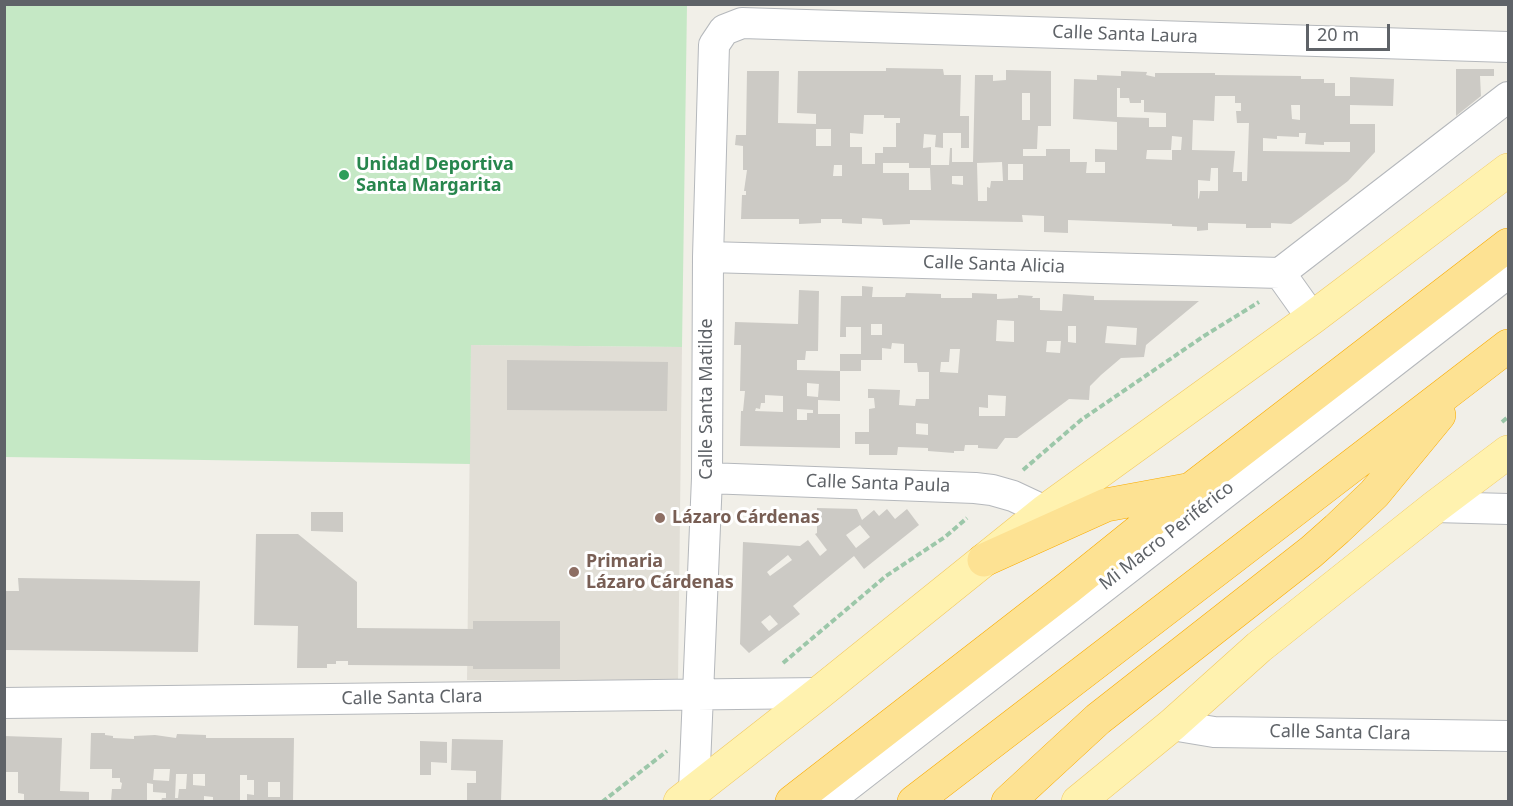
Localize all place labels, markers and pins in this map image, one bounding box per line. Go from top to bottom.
place label: Unidad Deportiva Santa Margarita [356,154,514,196]
marker: Unidad Deportiva Santa Margarita [337,168,351,182]
place label: Lázaro Cárdenas [672,507,820,529]
marker: Lázaro Cárdenas [653,511,667,525]
place label: Primaria Lázaro Cárdenas [586,551,734,594]
marker: Primaria Lázaro Cárdenas [567,565,581,579]

